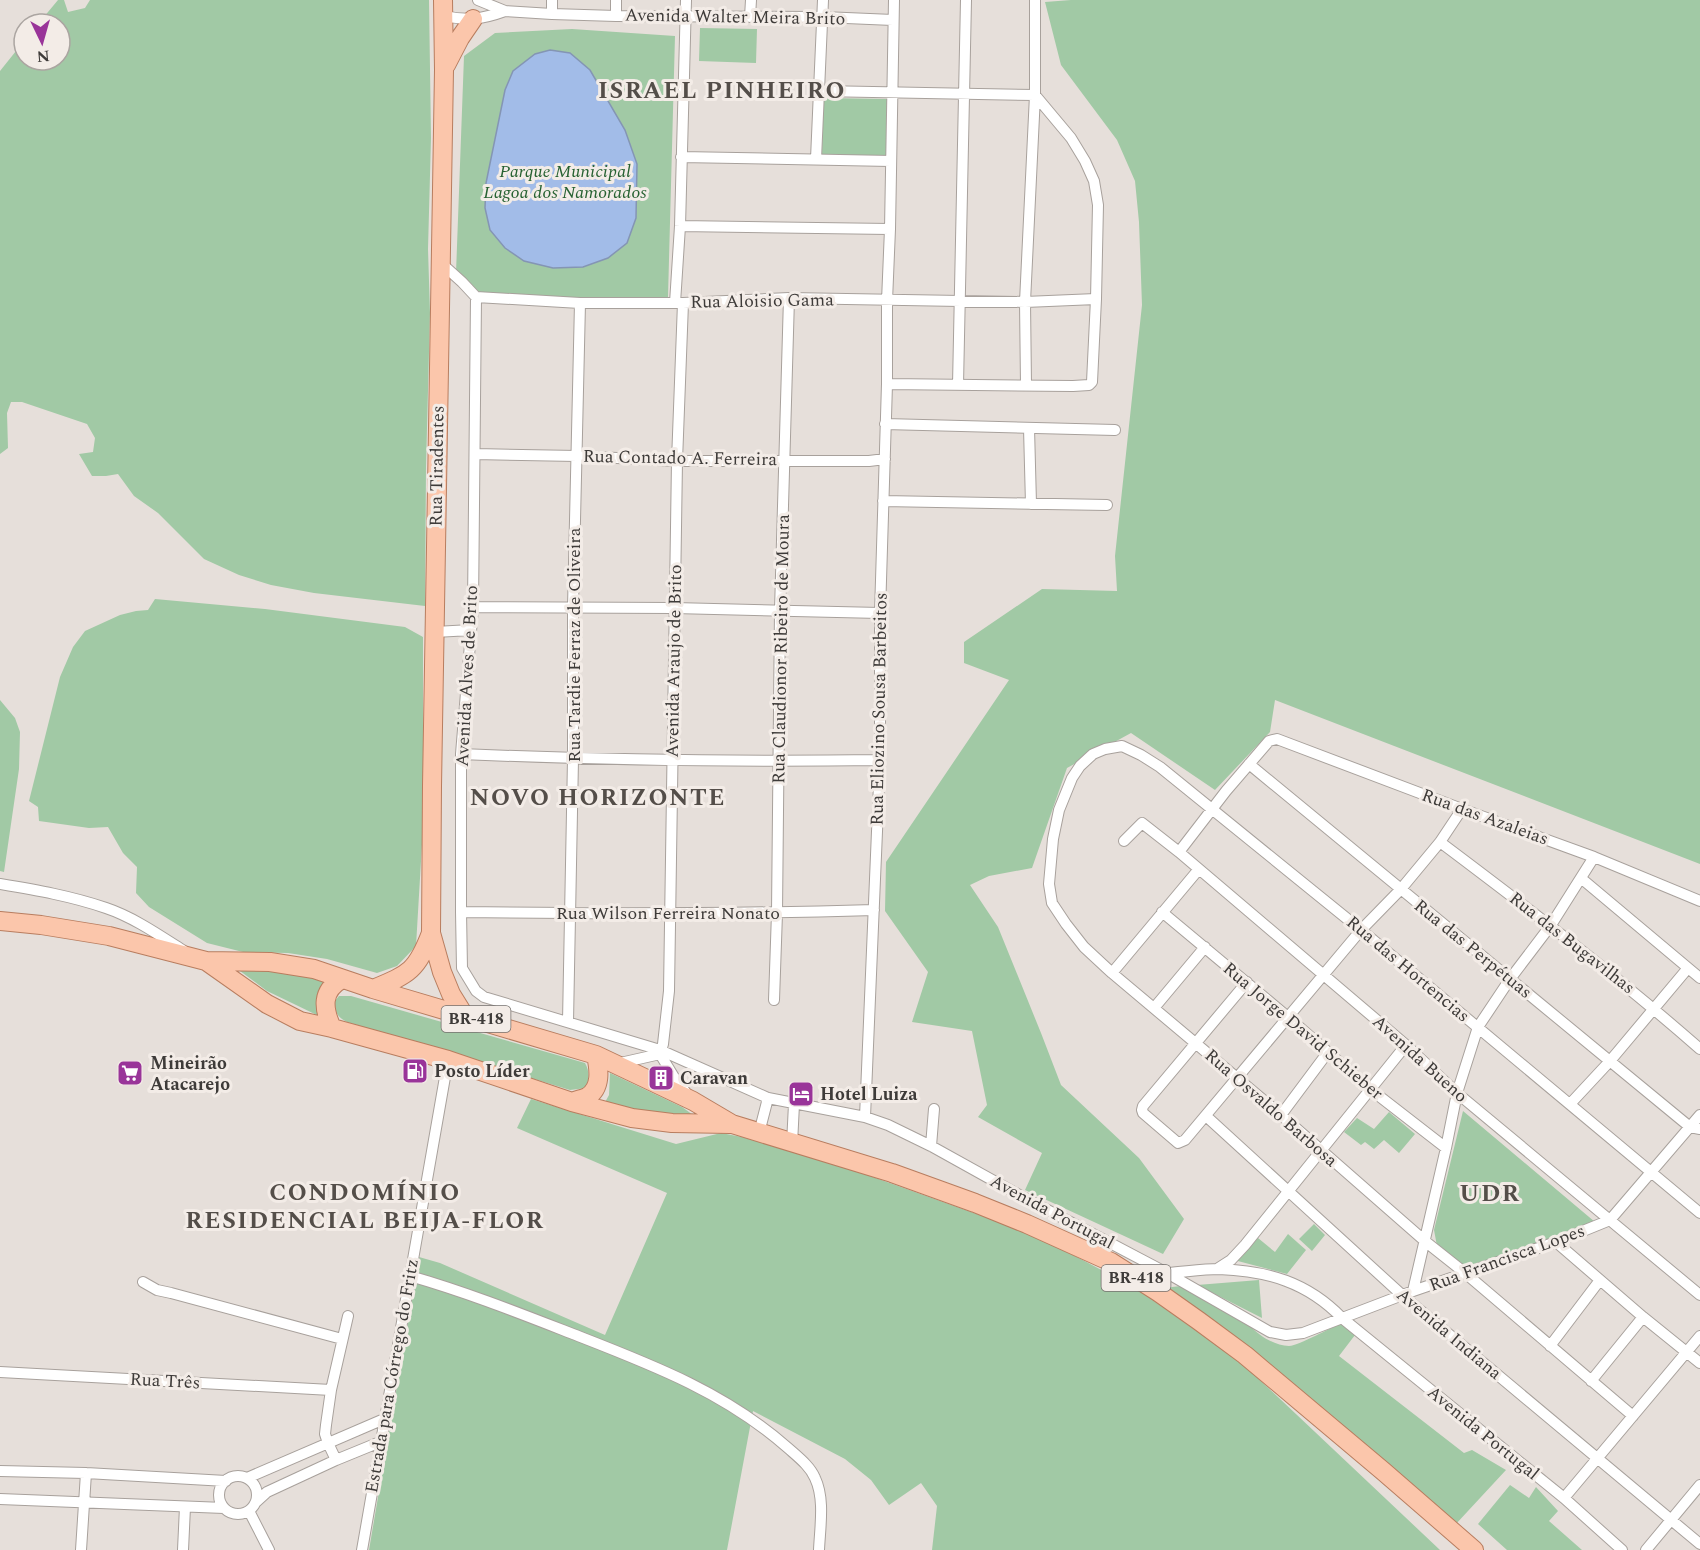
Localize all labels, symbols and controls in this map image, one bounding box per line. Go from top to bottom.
street label: Avenida Walter Meira Brito [625,2,845,32]
north arrow [12,12,72,72]
text: N [36,43,51,68]
district label: ISRAEL PINHEIRO [598,73,846,109]
park label: Parque Municipal Lagoa dos Namorados [483,158,647,206]
street label: Rua Aloisio Gama [690,286,834,316]
street label: Rua Tiradentes [422,405,452,527]
street label: Rua Contado A. Ferreira [583,443,778,473]
street label: Rua Claudionor Ribeiro de Moura [765,514,797,784]
street label: Rua Tardie Ferraz de Oliveira [561,527,588,762]
street label: Avenida Araujo de Brito [659,564,689,758]
street label: Avenida Alves de Brito [449,585,485,767]
street label: Rua Eliozino Sousa Barbeitos [863,592,895,826]
district label: NOVO HORIZONTE [470,780,726,816]
street label: Rua das Azaleias [1418,782,1552,852]
street label: Rua das Bugavilhas [1503,885,1641,1001]
street label: Rua das Perpétuas [1408,893,1538,1005]
street label: Rua Wilson Ferreira Nonato [556,900,780,927]
street label: Rua das Hortencias [1340,909,1476,1029]
street label: Rua Jorge David Schieber [1217,956,1389,1106]
road number: BR-418 [442,1006,510,1032]
street label: Avenida Bueno [1366,1009,1474,1109]
street label: Rua Osvaldo Barbosa [1198,1042,1344,1174]
place label: Mineirão Atacarejo [150,1050,230,1098]
fuel station icon: Posto Líder [400,1056,430,1086]
supermarket icon: Mineirão Atacarejo [115,1058,145,1088]
place label: Posto Líder [434,1058,530,1085]
building icon: Caravan [646,1063,676,1093]
place label: Caravan [680,1065,748,1092]
hotel icon: Hotel Luiza [786,1079,816,1109]
place label: Hotel Luiza [820,1081,918,1108]
street label: Avenida Portugal [985,1168,1119,1256]
district label: CONDOMÍNIO RESIDENCIAL BEIJA-FLOR [185,1175,545,1239]
district label: UDR [1459,1176,1521,1212]
street label: Rua Francisca Lopes [1425,1217,1589,1299]
street label: Estrada para Córrego do Fritz [358,1257,426,1495]
road number: BR-418 [1102,1265,1170,1291]
street label: Avenida Indiana [1390,1282,1508,1386]
street label: Rua Três [129,1366,201,1396]
street label: Avenida Portugal [1421,1379,1545,1487]

